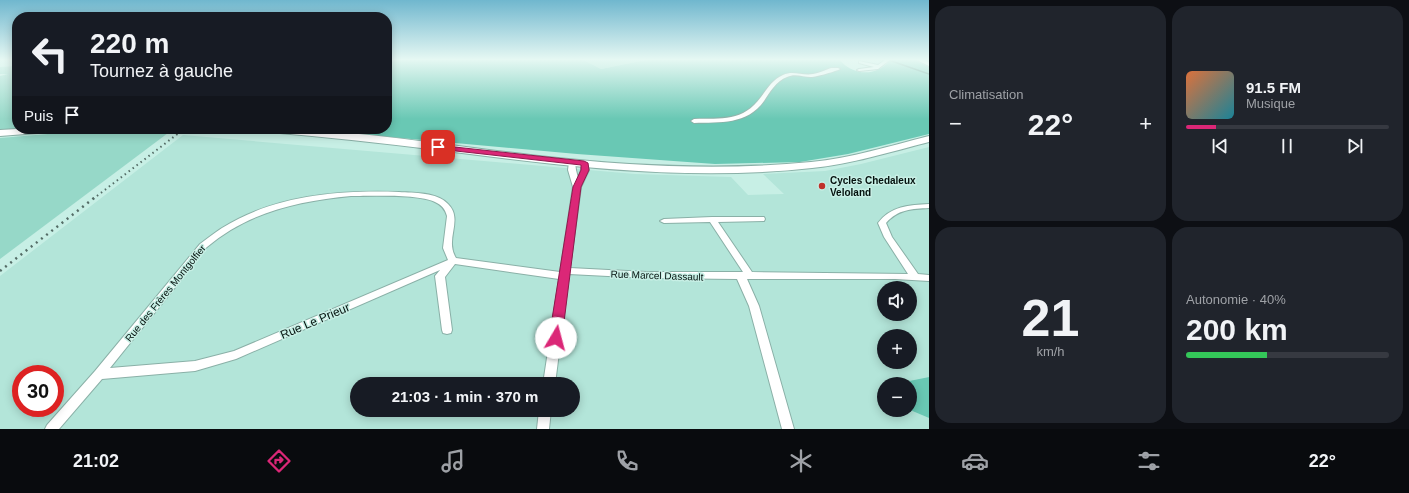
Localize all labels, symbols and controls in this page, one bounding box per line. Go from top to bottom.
icon: left [24,28,76,80]
text: 220 m [90,28,169,59]
text: Tournez à gauche [90,61,233,81]
text: 91.5 FM [1246,79,1301,96]
text: Climatisation [949,87,1023,102]
text: Musique [1246,96,1295,111]
icon: arrive [61,104,83,126]
text: Puis [24,107,53,124]
text: 22° [1028,108,1073,141]
text: − [949,111,962,136]
text: + [1139,111,1152,136]
pin [421,130,455,164]
icon: previous [1209,135,1231,157]
icon: pause [1276,135,1298,157]
icon: next [1344,135,1366,157]
icon: arrive [427,136,449,158]
place label: Cycles Chedaleux Veloland [830,175,916,198]
marker: Cycles Chedaleux Veloland [817,181,827,191]
street label: Rue des Frères Montgolfier [123,242,208,344]
street label: Rue Marcel Dassault [610,268,704,283]
map controls [877,281,917,417]
button: sound [877,281,917,321]
text: 21 [1022,289,1079,347]
text: Autonomie · 40% [1186,292,1286,307]
street label: Rue Le Prieur [278,300,352,342]
text: 200 km [1186,313,1288,346]
position arrow [535,317,577,359]
button: + [877,329,917,369]
text: km/h [1036,344,1065,359]
speed limit sign: 30 [12,365,64,417]
button: − [877,377,917,417]
text: 21:03 · 1 min · 370 m [392,388,538,405]
icon: directions [265,447,293,475]
icon: music [439,447,467,475]
icon: phone [613,447,641,475]
icon: climate [787,447,815,475]
icon: car [961,447,989,475]
icon: filters [1135,447,1163,475]
text: 21:02 [73,451,119,471]
text: 22° [1309,451,1336,471]

